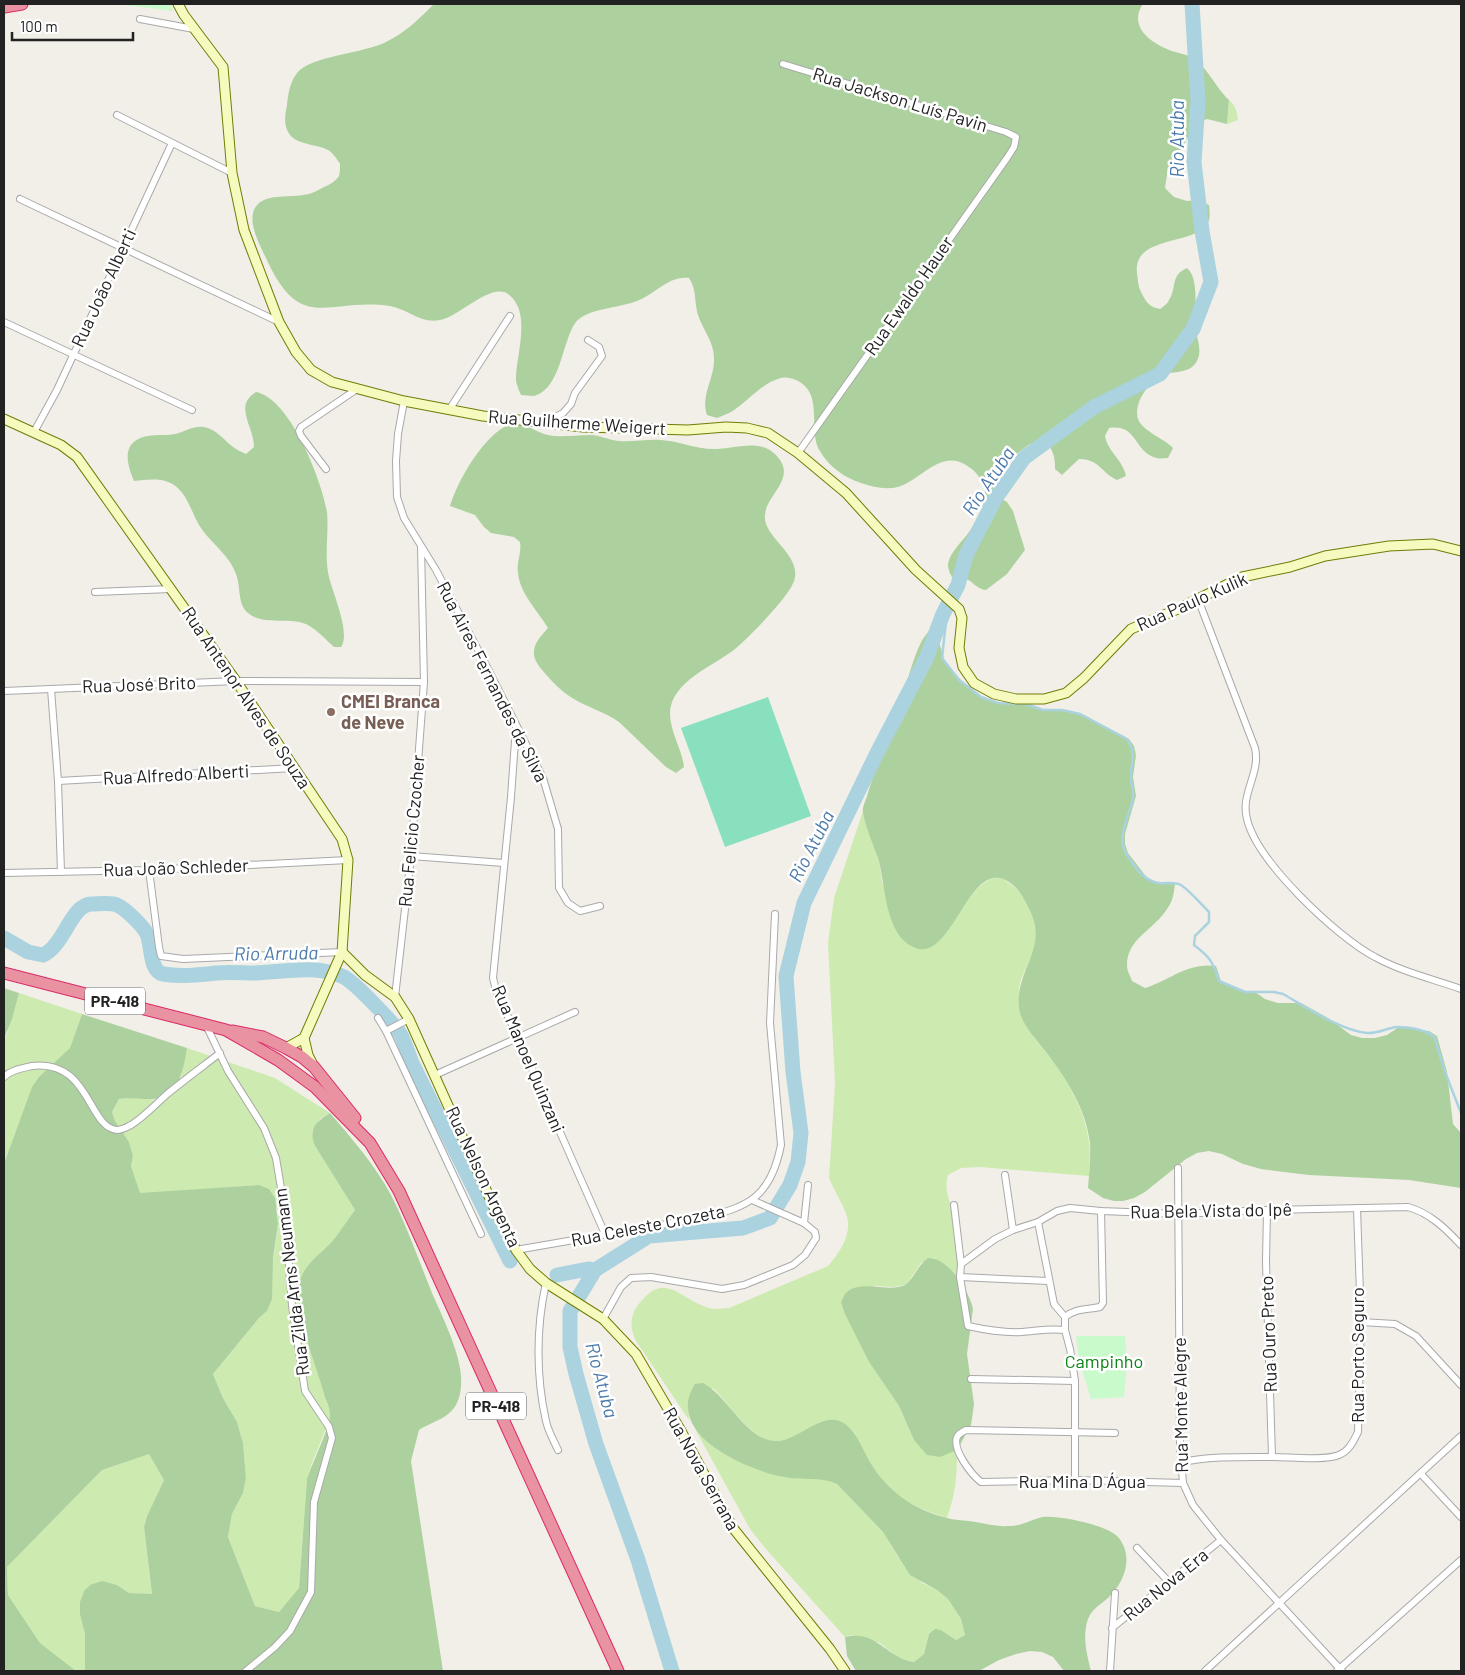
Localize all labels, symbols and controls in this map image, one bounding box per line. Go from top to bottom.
scale bar [12,10,134,42]
text: 100 m [20,17,58,35]
street label: Rua Jackson Luís Pavin [810,62,990,136]
water label: Rio Atuba [1165,100,1188,178]
street label: Rua João Alberti [66,225,140,350]
street label: Rua Ewaldo Hauer [859,231,958,359]
street label: Rua Guilherme Weigert [487,405,667,439]
water label: Rio Atuba [956,442,1019,519]
street label: Rua Paulo Kulik [1133,567,1250,635]
street label: Rua Aires Fernandes da Silva [433,578,553,786]
street label: Rua Antenor Alves de Souza [178,602,316,793]
street label: Rua José Brito [82,671,196,697]
place label: CMEI Branca de Neve [341,690,440,733]
marker: CMEI Branca de Neve [325,706,337,718]
street label: Rua Felicio Czocher [393,754,429,908]
street label: Rua Alfredo Alberti [102,759,250,789]
water label: Rio Atuba [783,806,838,885]
street label: Rua João Schleder [103,853,249,881]
water label: Rio Arruda [234,940,318,965]
street label: Rua Manoel Quinzani [488,982,570,1136]
road number: PR-418 [85,988,145,1014]
street label: Rua Nelson Argenta [442,1103,526,1251]
street label: Rua Zilda Arns Neumann [269,1187,313,1377]
street label: Rua Bela Vista do Ipê [1130,1198,1292,1222]
street label: Rua Celeste Crozeta [569,1199,727,1251]
street label: Rua Ouro Preto [1255,1275,1281,1393]
street label: Rua Porto Seguro [1346,1287,1368,1423]
street label: Rua Monte Alegre [1168,1337,1192,1473]
water label: Rio Atuba [581,1340,624,1420]
park label: Campinho [1065,1350,1143,1372]
road number: PR-418 [466,1392,526,1420]
street label: Rua Nova Serrana [659,1403,745,1534]
street label: Rua Mina D Água [1018,1470,1146,1492]
street label: Rua Nova Era [1118,1543,1212,1625]

